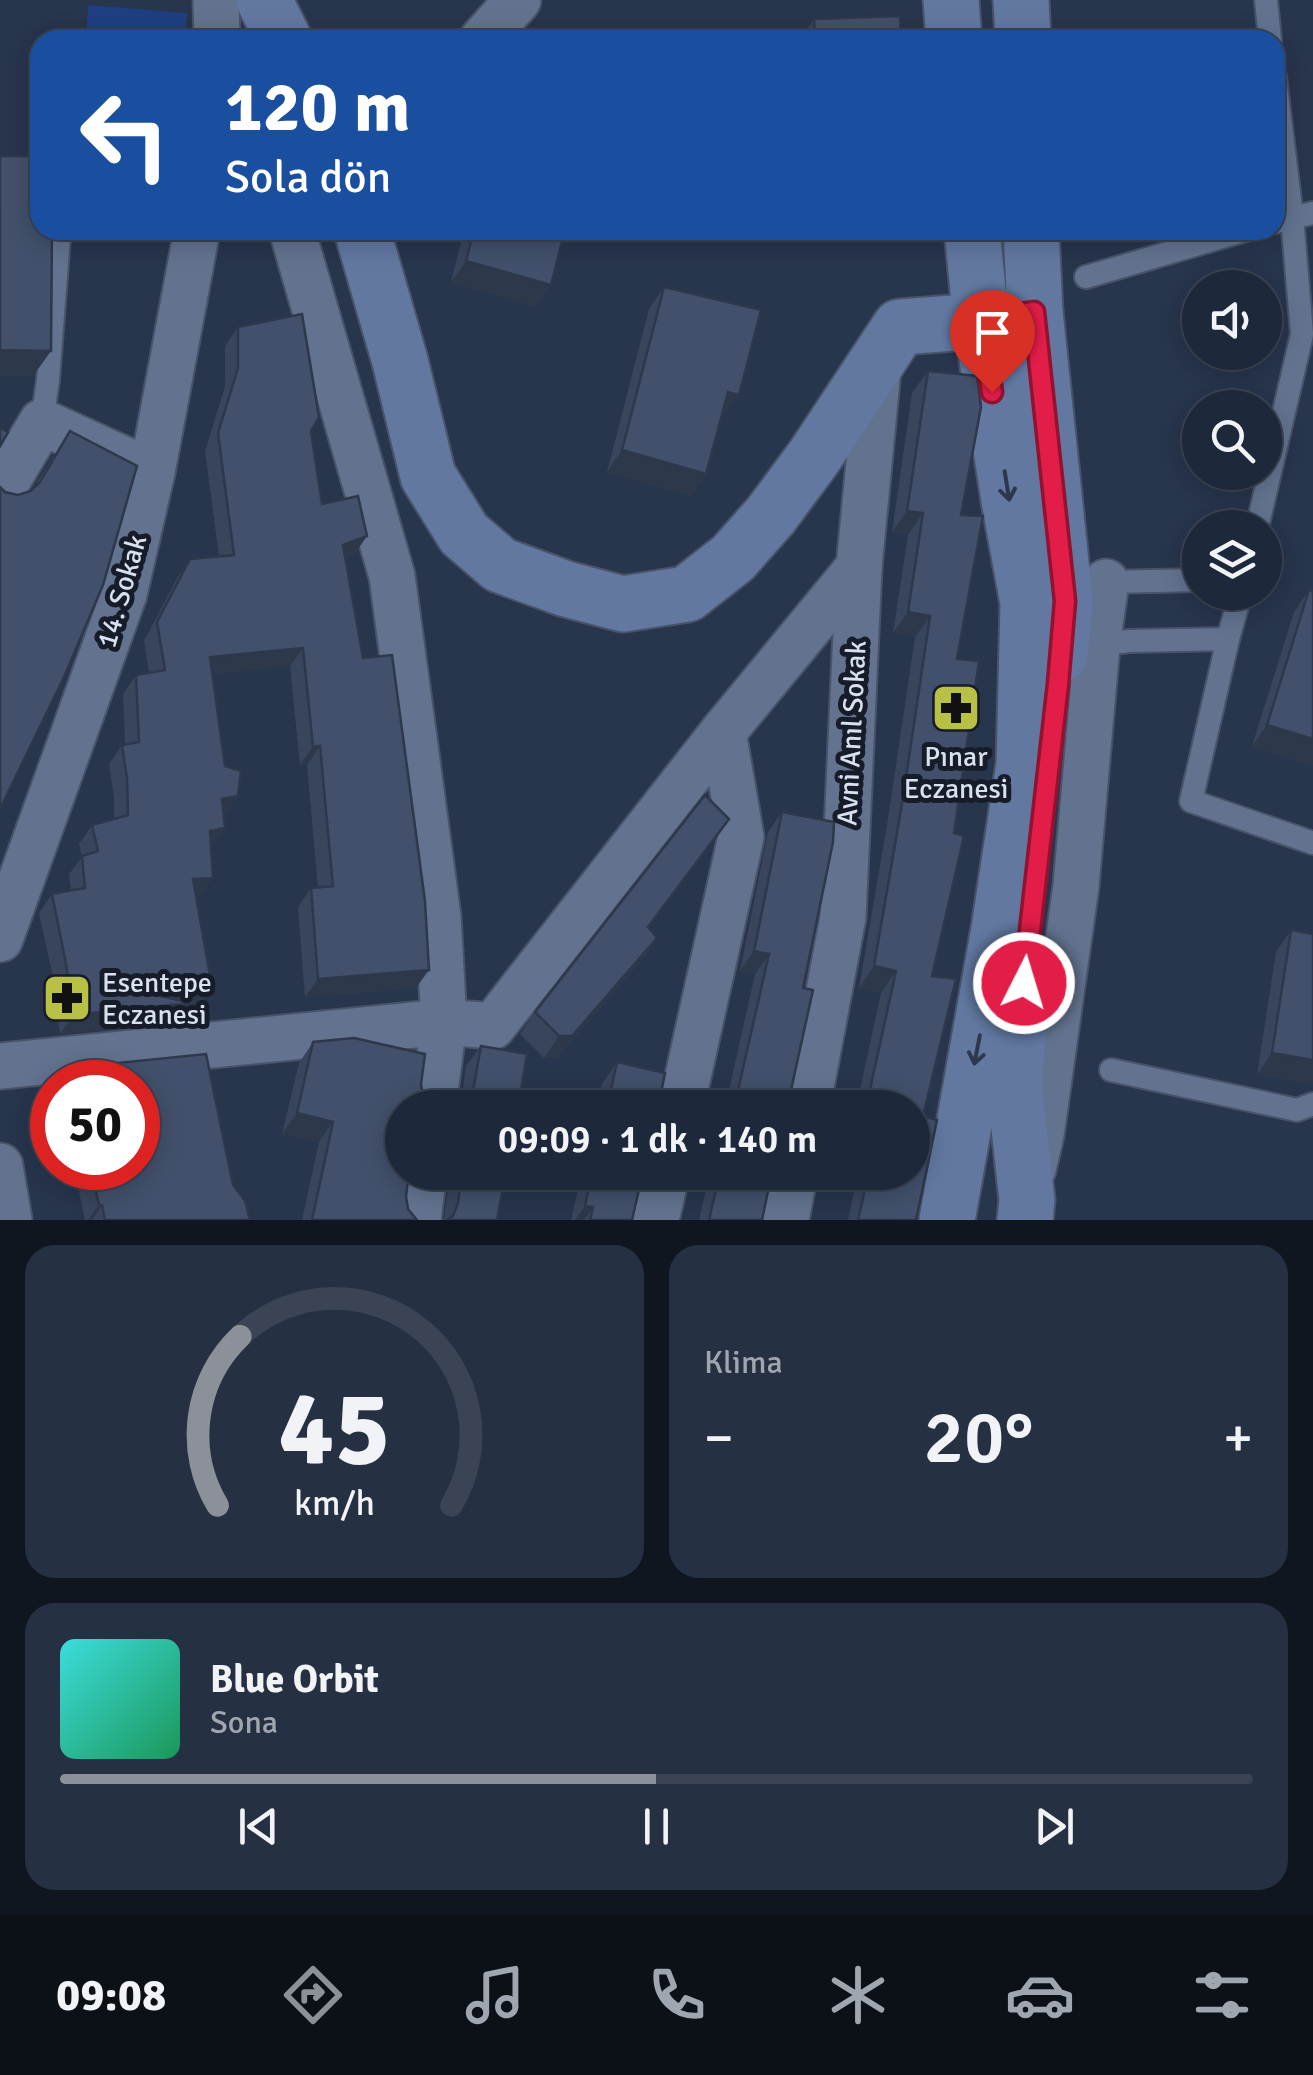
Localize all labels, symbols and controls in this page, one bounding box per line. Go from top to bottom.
text: 120 m [225,64,410,150]
icon: left [60,70,190,200]
text: Sola dön [225,150,391,205]
map controls [1182,270,1282,610]
button: sound [1182,270,1282,370]
pin [950,290,1035,393]
icon: arrive [965,305,1020,360]
button: search [1182,390,1282,490]
one-way arrow [998,469,1017,502]
button: layers [1182,510,1282,610]
street label: 14. Sokak [90,531,154,652]
street label: Avni Anıl Sokak [830,640,874,826]
pharmacy icon: Pınar Eczanesi [930,682,982,734]
place label: Pınar Eczanesi [904,740,1008,806]
position arrow [972,931,1076,1035]
place label: Esentepe Eczanesi [102,966,212,1032]
pharmacy icon: Esentepe Eczanesi [41,972,93,1024]
one-way arrow [966,1033,985,1065]
speed limit sign: 50 [30,1060,160,1190]
text: 09:09 · 1 dk · 140 m [498,1116,817,1163]
text: Klima [704,1343,783,1382]
text: 45 [278,1365,391,1493]
text: 20° [924,1391,1033,1484]
text: − [704,1404,734,1472]
text: + [1223,1404,1253,1472]
text: km/h [294,1481,375,1525]
text: Blue Orbit [210,1656,379,1703]
text: Sona [210,1703,278,1742]
icon: previous [231,1799,286,1854]
icon: pause [629,1799,684,1854]
icon: next [1027,1799,1082,1854]
icon: directions [278,1960,348,2030]
icon: music [460,1960,530,2030]
icon: phone [642,1960,712,2030]
icon: climate [823,1960,893,2030]
icon: car [1005,1960,1075,2030]
icon: filters [1187,1960,1257,2030]
text: 09:08 [56,1968,166,2023]

